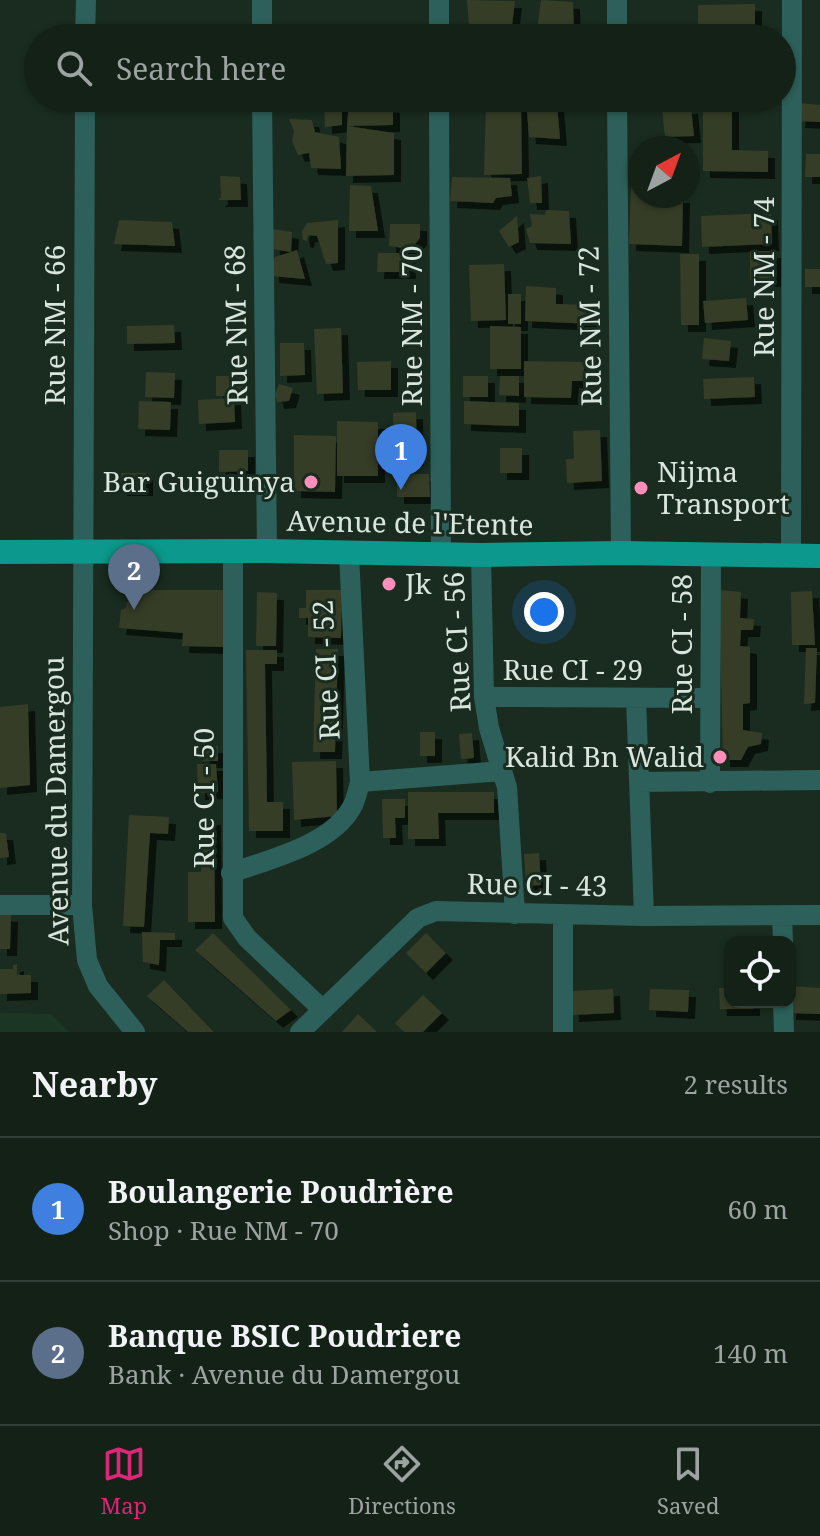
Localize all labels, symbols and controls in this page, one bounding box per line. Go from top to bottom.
search box [24,24,796,112]
icon: search [52,46,96,90]
text: Search here [116,48,286,89]
north arrow [628,136,700,208]
street label: Rue NM - 74 [744,196,782,357]
street label: Rue NM - 68 [215,244,255,406]
street label: Rue NM - 66 [35,245,73,405]
street label: Rue NM - 72 [569,245,609,407]
street label: Rue NM - 70 [392,246,430,406]
pin: 1 [375,424,427,490]
place label: Nijma Transport [657,452,790,522]
place label: Bar Guiguinya [103,462,295,500]
marker: Bar Guiguinya [302,473,320,491]
marker: Nijma Transport [632,479,650,497]
street label: Avenue de l'Etente [286,501,534,543]
pin: 2 [108,544,160,610]
place label: Jk [404,564,432,602]
street label: Rue CI - 56 [433,571,479,713]
street label: Rue CI - 58 [662,574,700,714]
marker: Jk [380,575,398,593]
your location [524,592,564,632]
street label: Rue CI - 52 [302,599,348,741]
street label: Rue CI - 29 [503,650,643,688]
street label: Avenue du Damergou [33,656,77,946]
street label: Rue CI - 50 [184,728,222,868]
place label: Kalid Bn Walid [505,737,704,775]
marker: Kalid Bn Walid [711,748,729,766]
street label: Rue CI - 43 [466,864,608,904]
map controls [724,936,796,1008]
button: locate [724,936,796,1008]
text: Nearby [32,1061,158,1107]
text: 2 results [683,1066,788,1102]
text: Boulangerie Poudrière [108,1171,454,1212]
text: 1 [51,1191,65,1227]
text: 60 m [728,1191,788,1227]
text: Shop · Rue NM - 70 [108,1212,339,1248]
text: Banque BSIC Poudriere [108,1315,461,1356]
text: 2 [51,1335,65,1371]
text: 140 m [713,1335,788,1371]
text: Bank · Avenue du Damergou [108,1356,460,1392]
tab: Map [101,1442,147,1520]
tab: Directions [348,1442,456,1520]
tab: Saved [657,1442,719,1520]

